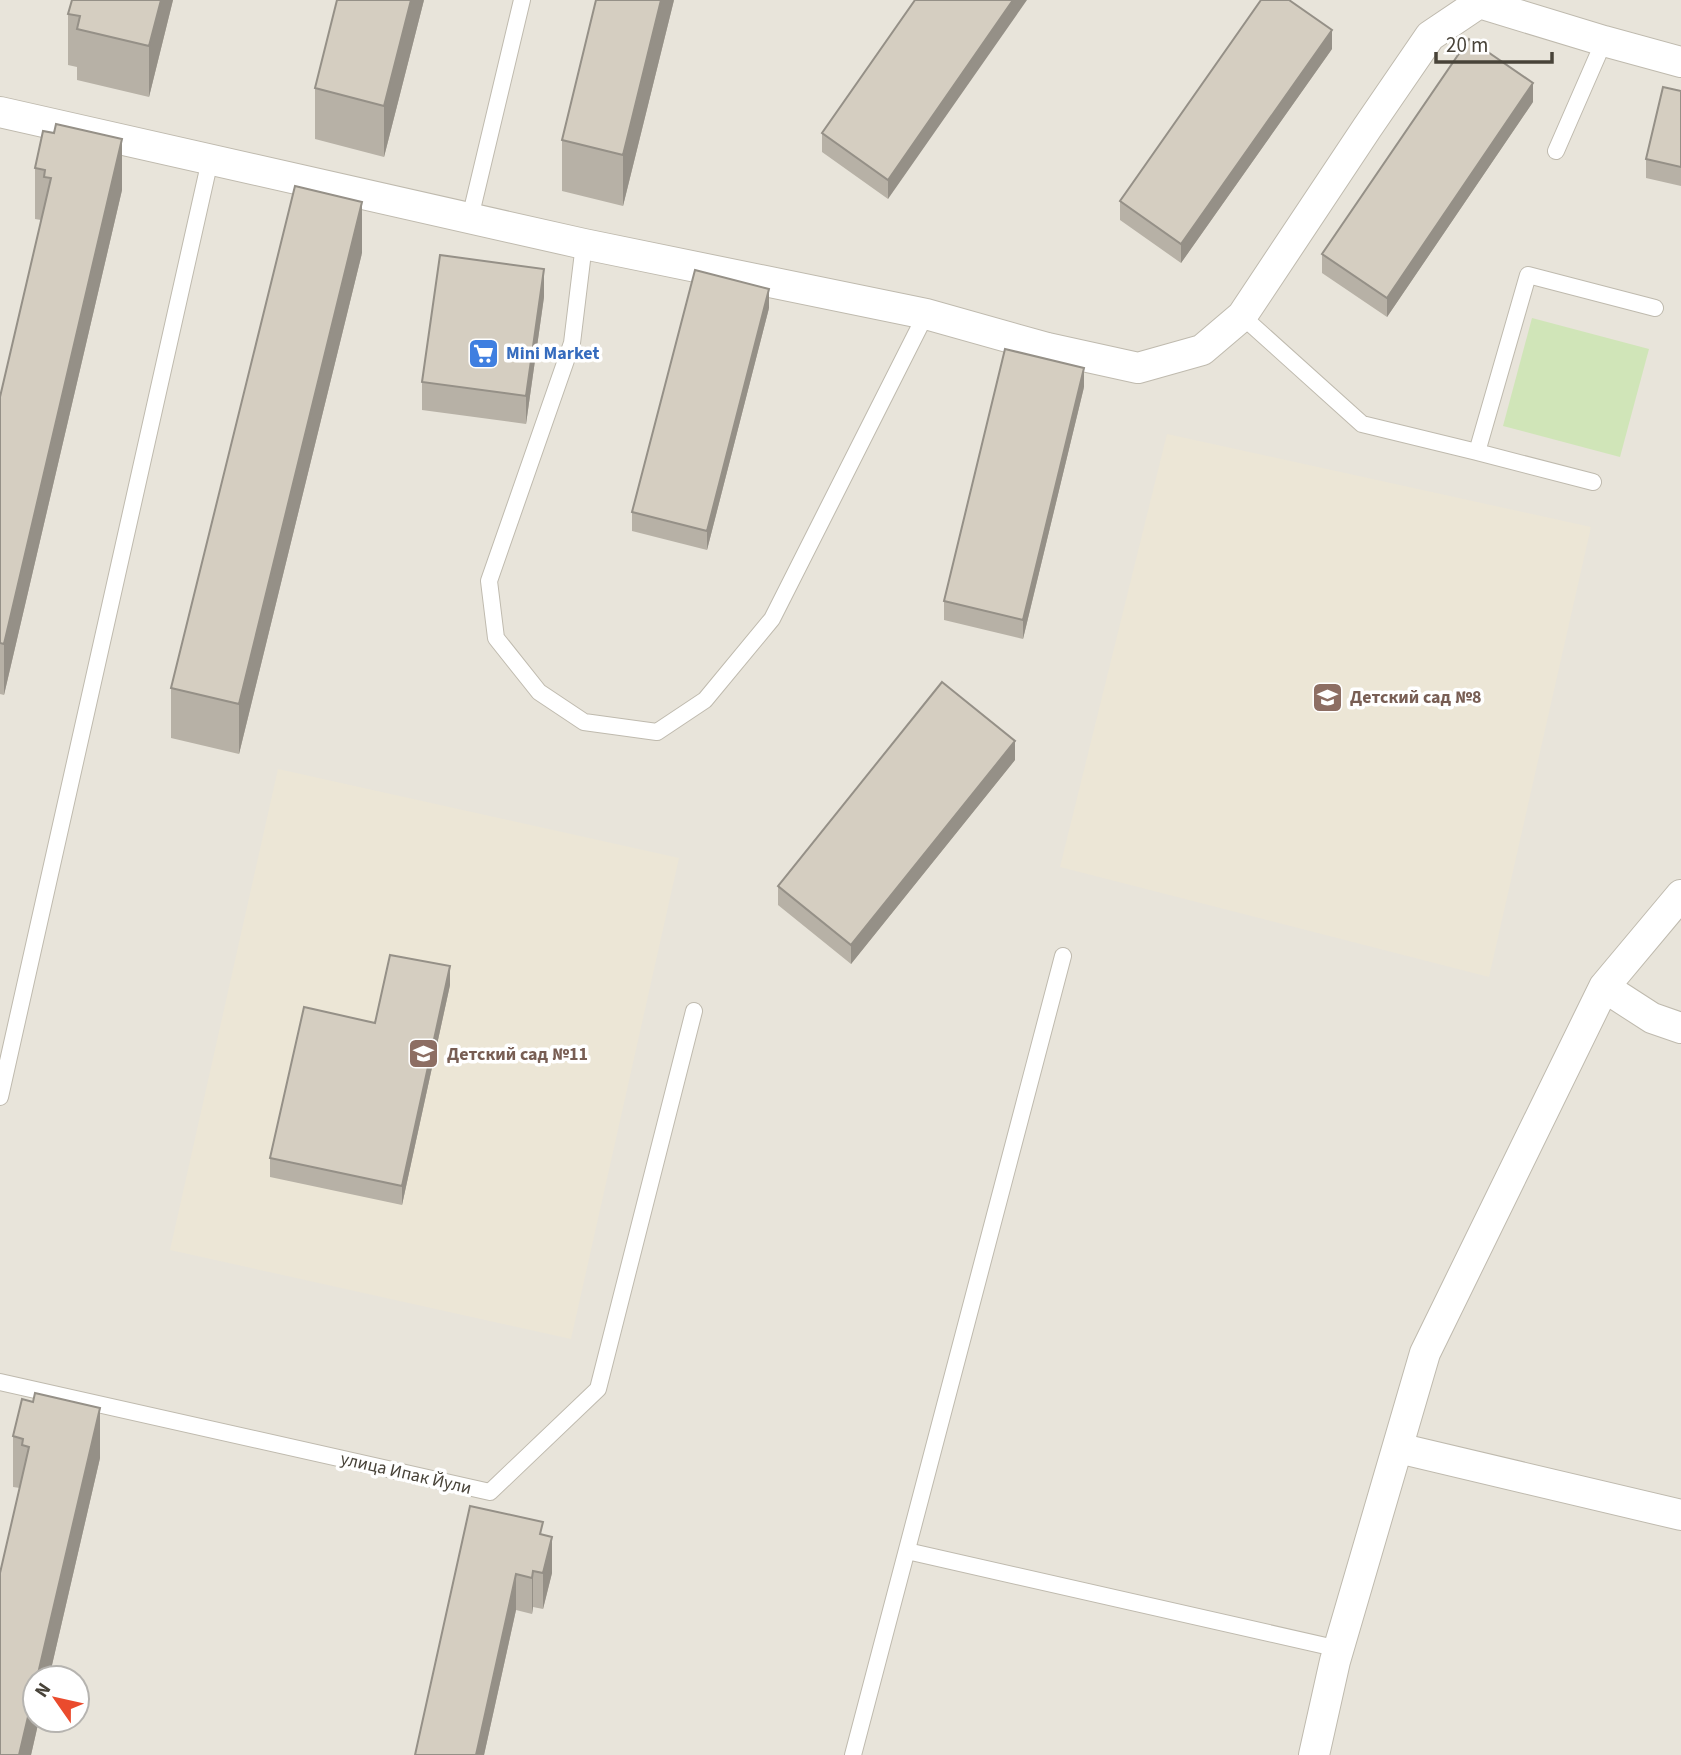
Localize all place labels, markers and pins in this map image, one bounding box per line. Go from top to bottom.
supermarket icon: Mini Market [466,336,500,370]
place label: Mini Market [506,341,599,366]
school or university icon: Детский сад №8 [1310,680,1344,714]
place label: Детский сад №8 [1350,685,1482,710]
school or university icon: Детский сад №11 [407,1037,441,1071]
place label: Детский сад №11 [447,1042,588,1067]

